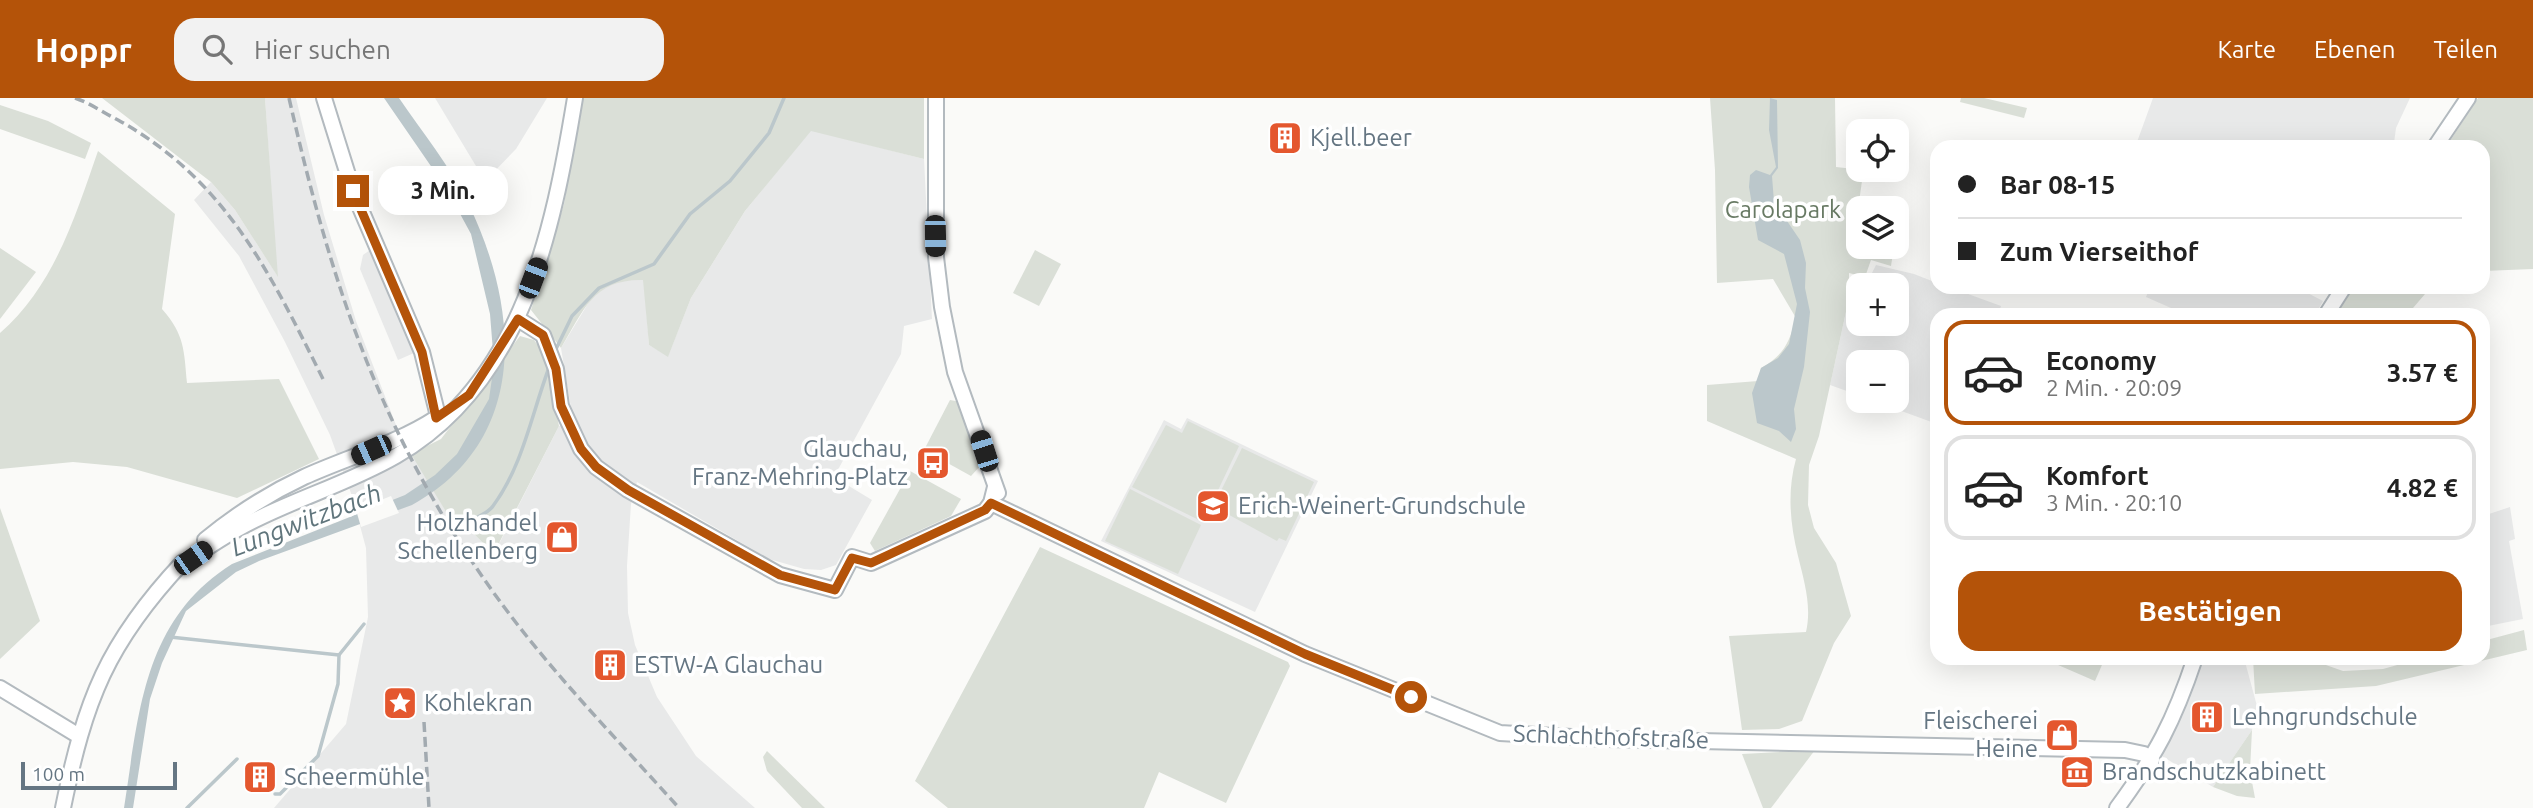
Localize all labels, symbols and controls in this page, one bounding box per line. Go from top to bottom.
search box [174,18,664,81]
icon: search [198,30,236,68]
text: Hoppr [35,31,132,68]
text: Hier suchen [254,35,391,64]
text: Karte [2217,36,2276,63]
text: Ebenen [2314,36,2395,63]
text: Teilen [2433,36,2498,63]
building icon: Kjell.beer [1266,119,1304,157]
map controls [1846,119,1909,413]
button: locate [1846,119,1909,182]
place label: Kjell.beer [1310,124,1412,151]
callout: 3 Min. [378,166,507,216]
text: Bar 08-15 [2000,170,2115,199]
route end [337,175,369,207]
text: 3 Min. [411,178,475,203]
park label: Carolapark [1725,196,1841,223]
button: layers [1846,196,1909,259]
car [925,215,946,257]
text: Zum Vierseithof [2000,237,2199,266]
car [516,255,551,301]
button: + [1846,273,1909,336]
icon: car [1962,341,2025,404]
text: Economy [2046,346,2156,375]
button: − [1846,350,1909,413]
text: 3.57 € [2387,358,2458,387]
text: 2 Min. · 20:09 [2046,375,2182,400]
car [968,428,1001,474]
car [348,432,395,468]
place label: Glauchau, Franz-Mehring-Platz [692,435,908,490]
bus stop icon: Glauchau, Franz-Mehring-Platz [914,444,952,482]
icon: car [1962,456,2025,519]
text: Komfort [2046,461,2149,490]
text: 4.82 € [2387,473,2458,502]
water label: Lungwitzbach [227,478,385,561]
school or university icon: Erich-Weinert-Grundschule [1194,487,1232,525]
text: 3 Min. · 20:10 [2046,490,2182,515]
place label: Erich-Weinert-Grundschule [1238,492,1526,519]
place label: Holzhandel Schellenberg [398,509,538,564]
shop icon: Holzhandel Schellenberg [543,518,581,556]
car [170,537,217,579]
button: Bestätigen [1958,571,2462,651]
building icon: ESTW-A Glauchau [591,646,629,684]
place label: ESTW-A Glauchau [634,651,823,678]
route start [1395,681,1427,713]
place icon: Kohlekran [381,684,419,722]
place label: Kohlekran [424,689,533,716]
building icon: Lehngrundschule [2188,698,2226,736]
place label: Lehngrundschule [2232,703,2418,730]
place label: Fleischerei Heine [1923,707,2038,762]
shop icon: Fleischerei Heine [2043,716,2081,754]
street label: Schlachthofstraße [1512,720,1710,753]
museum icon: Brandschutzkabinett [2058,753,2096,791]
building icon: Scheermühle [241,758,279,796]
place label: Brandschutzkabinett [2102,758,2327,785]
scale bar [21,759,177,791]
text: 100 m [32,763,85,785]
place label: Scheermühle [284,763,425,790]

